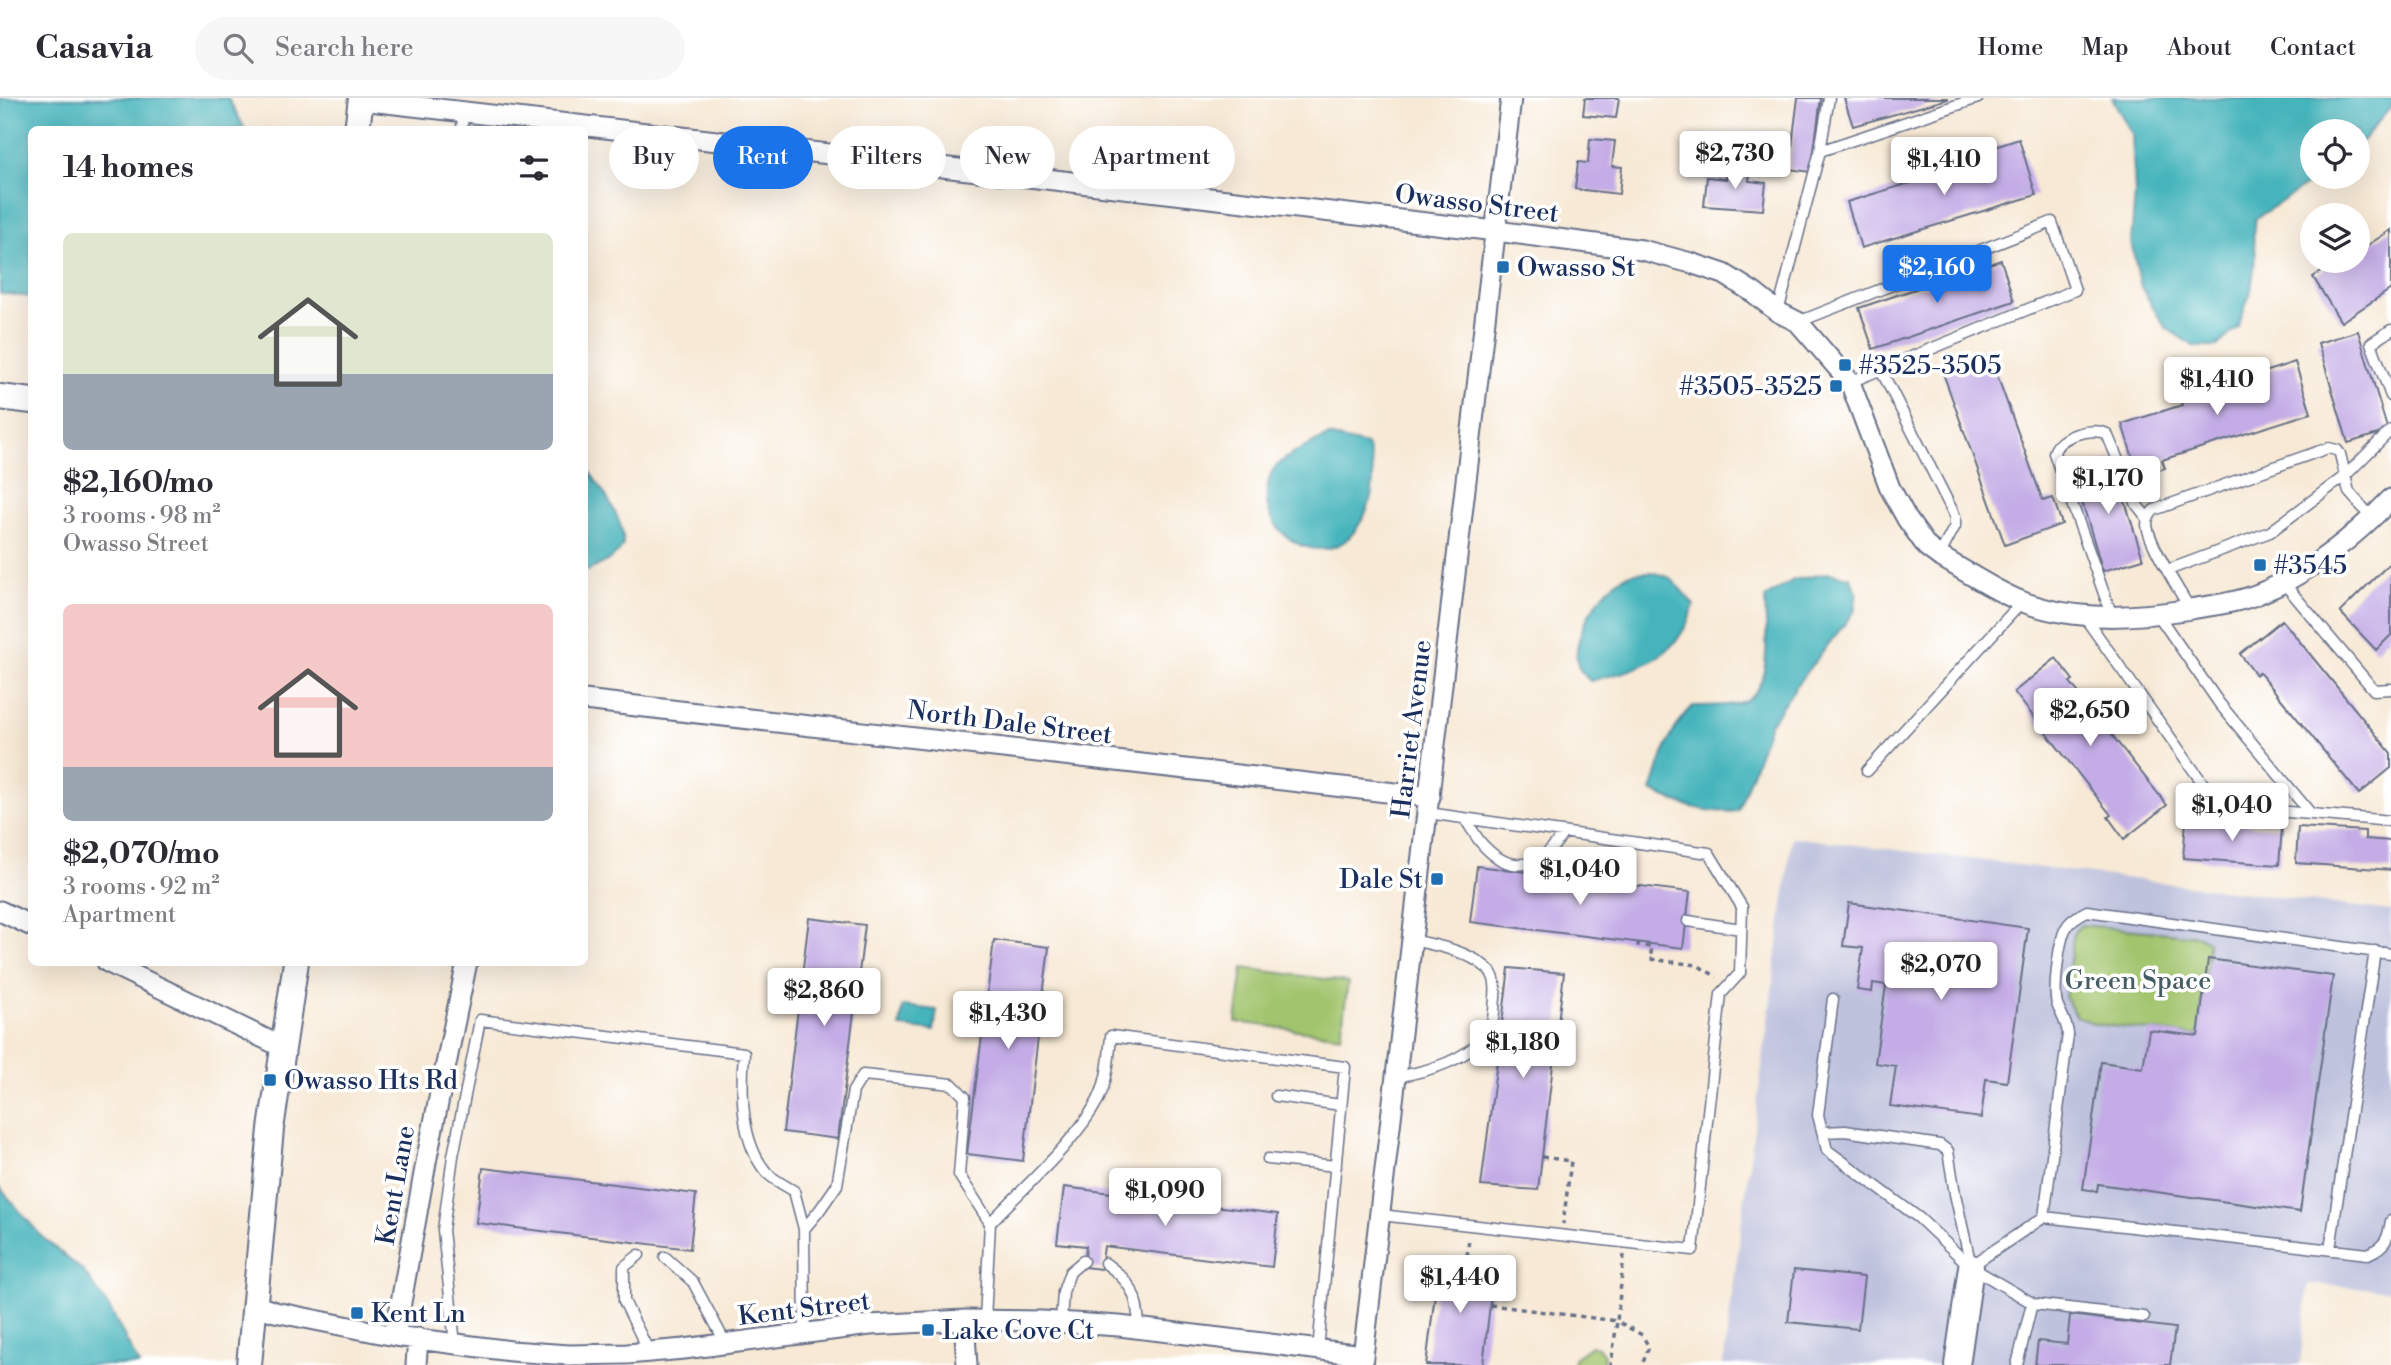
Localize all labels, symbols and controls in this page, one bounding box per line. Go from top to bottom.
search box [195,17,685,80]
text: Casavia [35,28,153,69]
icon: search [219,29,257,67]
text: Search here [275,32,414,64]
text: Home [1978,33,2043,63]
text: Map [2081,33,2129,63]
text: About [2167,33,2232,63]
text: Contact [2270,33,2356,63]
map controls [2300,119,2370,273]
button: locate [2300,119,2370,189]
chip: Buy [609,126,699,189]
chip: Rent [713,126,813,189]
chip: Filters [827,126,946,189]
chip: New [960,126,1055,189]
chip: Apartment [1069,126,1235,189]
pin: $2,730 [1678,132,1792,191]
pin: $1,410 [1887,138,2001,197]
text: $2,730 [1696,140,1774,168]
text: $1,410 [1907,146,1981,174]
text: 14 homes [63,149,194,187]
icon: filters [515,149,553,187]
street label: Owasso Street [1393,178,1561,230]
button: layers [2300,203,2370,273]
pin: $2,160 [1880,246,1994,305]
place label: Owasso St [1517,252,1635,284]
text: $2,160 [1899,254,1975,282]
marker: Owasso St [1495,259,1511,275]
icon: home [245,279,371,405]
place label: #3525-3505 [1859,350,2002,382]
marker: #3525-3505 [1837,357,1853,373]
pin: $1,410 [2160,358,2274,417]
text: $1,410 [2180,366,2254,394]
place label: #3505-3525 [1679,371,1822,403]
marker: #3505-3525 [1828,378,1844,394]
pin: $1,170 [2051,456,2165,516]
text: $2,160/mo [63,464,214,502]
text: $1,170 [2072,465,2144,493]
text: 3 rooms · 98 m² [63,502,220,530]
text: Owasso Street [63,530,209,558]
place label: #3545 [2274,550,2347,582]
marker: #3545 [2252,557,2268,573]
street label: Harriet Avenue [1385,638,1439,820]
icon: home [245,650,371,776]
pin: $2,650 [2033,688,2147,748]
street label: North Dale Street [906,695,1114,751]
text: $2,650 [2050,697,2130,725]
pin: $1,040 [2175,784,2289,843]
text: $1,040 [2192,792,2272,820]
text: $2,070/mo [63,835,220,873]
pin: $1,040 [1523,848,1637,907]
text: $1,040 [1540,856,1620,884]
place label: Dale St [1339,864,1423,896]
marker: Dale St [1429,871,1445,887]
text: 3 rooms · 92 m² [63,873,219,901]
text: Apartment [63,901,176,929]
pin: $2,070 [1884,942,1998,1002]
text: $2,070 [1900,951,1982,979]
park label: Green Space [2065,965,2211,997]
pin: $2,860 [767,968,881,1028]
text: $2,860 [784,977,864,1005]
pin: $1,430 [951,992,1065,1051]
text: $1,430 [969,1000,1047,1028]
pin: $1,180 [1466,1020,1580,1080]
text: $1,180 [1486,1029,1560,1057]
place label: Owasso Hts Rd [284,1065,458,1097]
marker: Owasso Hts Rd [262,1072,278,1088]
street label: Kent Lane [370,1123,422,1248]
pin: $1,090 [1108,1168,1222,1228]
text: $1,090 [1125,1177,1205,1205]
pin: $1,440 [1403,1256,1517,1315]
text: $1,440 [1420,1264,1500,1292]
street label: Kent Street [736,1285,872,1333]
place label: Kent Ln [371,1298,466,1330]
marker: Kent Ln [349,1305,365,1321]
place label: Lake Cove Ct [942,1315,1094,1347]
marker: Lake Cove Ct [920,1322,936,1338]

